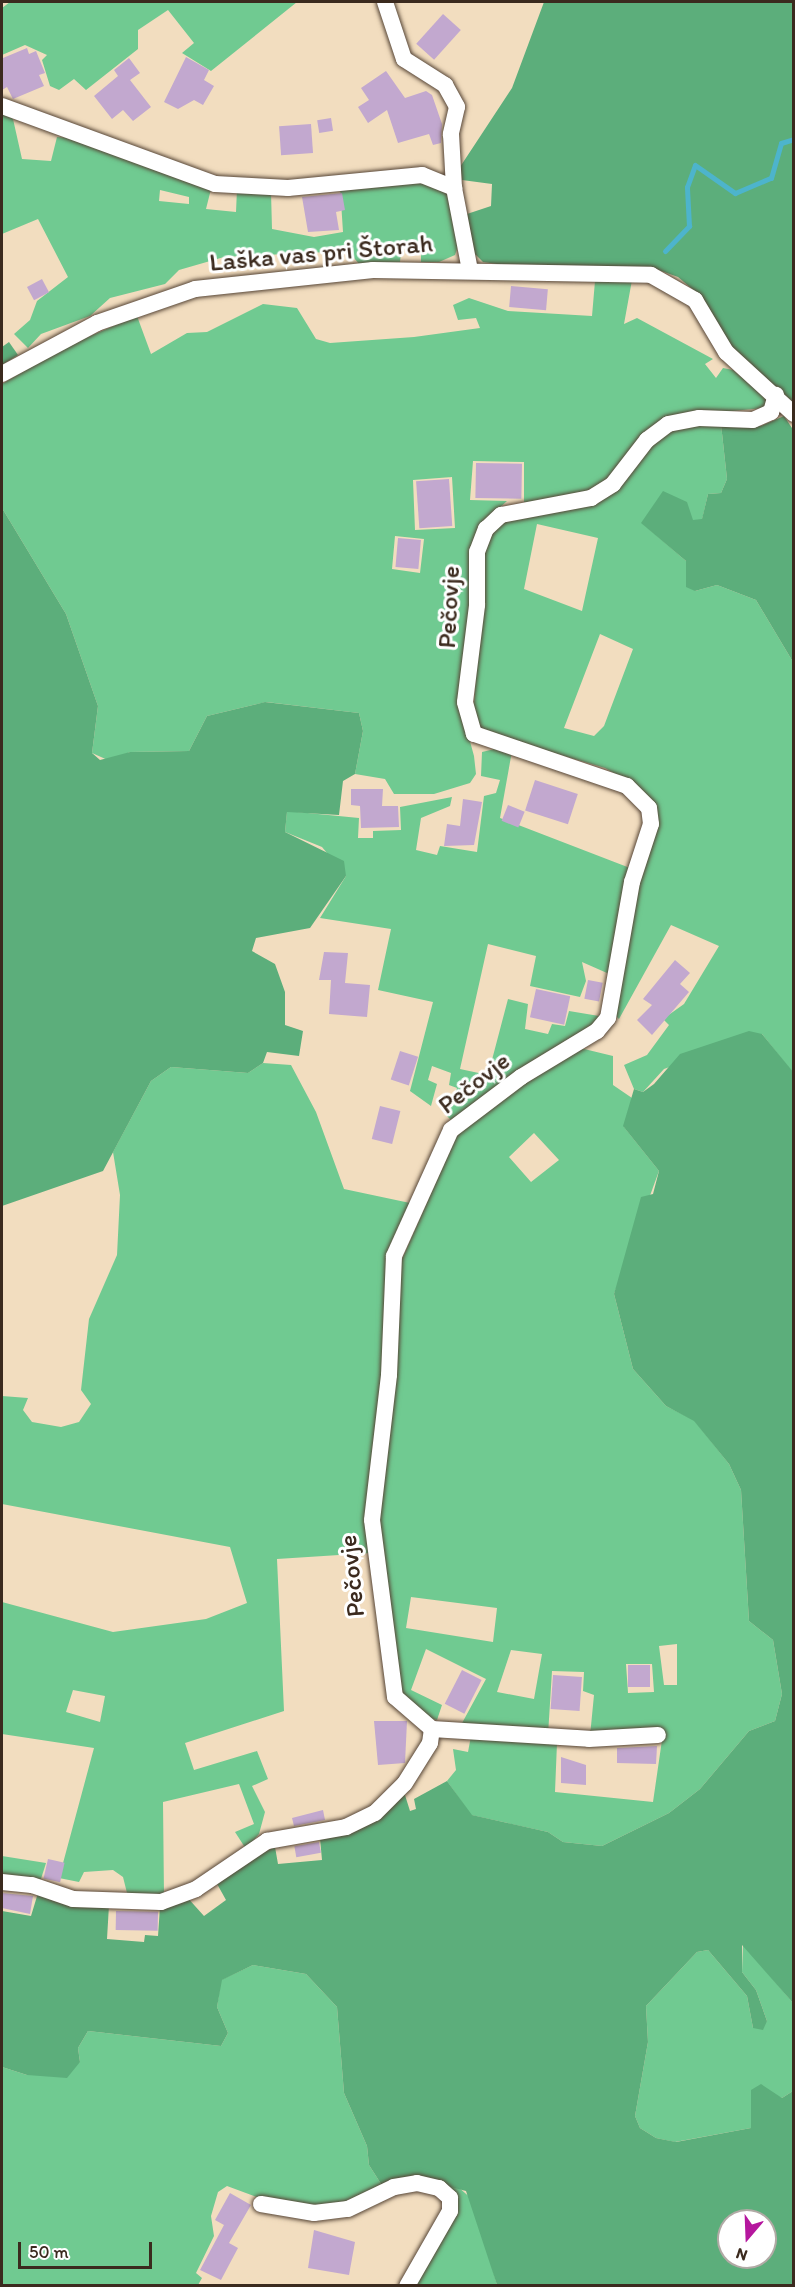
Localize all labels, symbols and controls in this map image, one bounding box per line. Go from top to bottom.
street label: Laška vas pri Štorah [208,228,434,278]
street label: Pečovje [431,565,467,649]
street label: Pečovje [432,1045,516,1121]
street label: Pečovje [332,1533,372,1619]
north arrow [717,2209,777,2269]
scale bar [21,2230,154,2268]
text: 50 m [29,2241,69,2263]
text: N [733,2244,750,2265]

